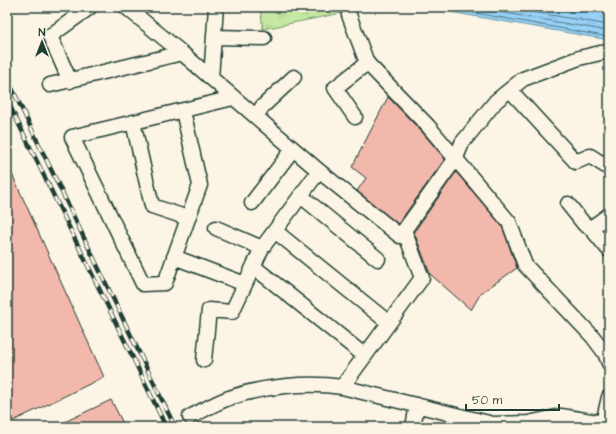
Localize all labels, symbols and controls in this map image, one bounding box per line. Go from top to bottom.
north arrow [22,22,62,62]
text: N [39,25,46,40]
scale bar [466,386,559,412]
text: 50 m [472,392,503,409]

